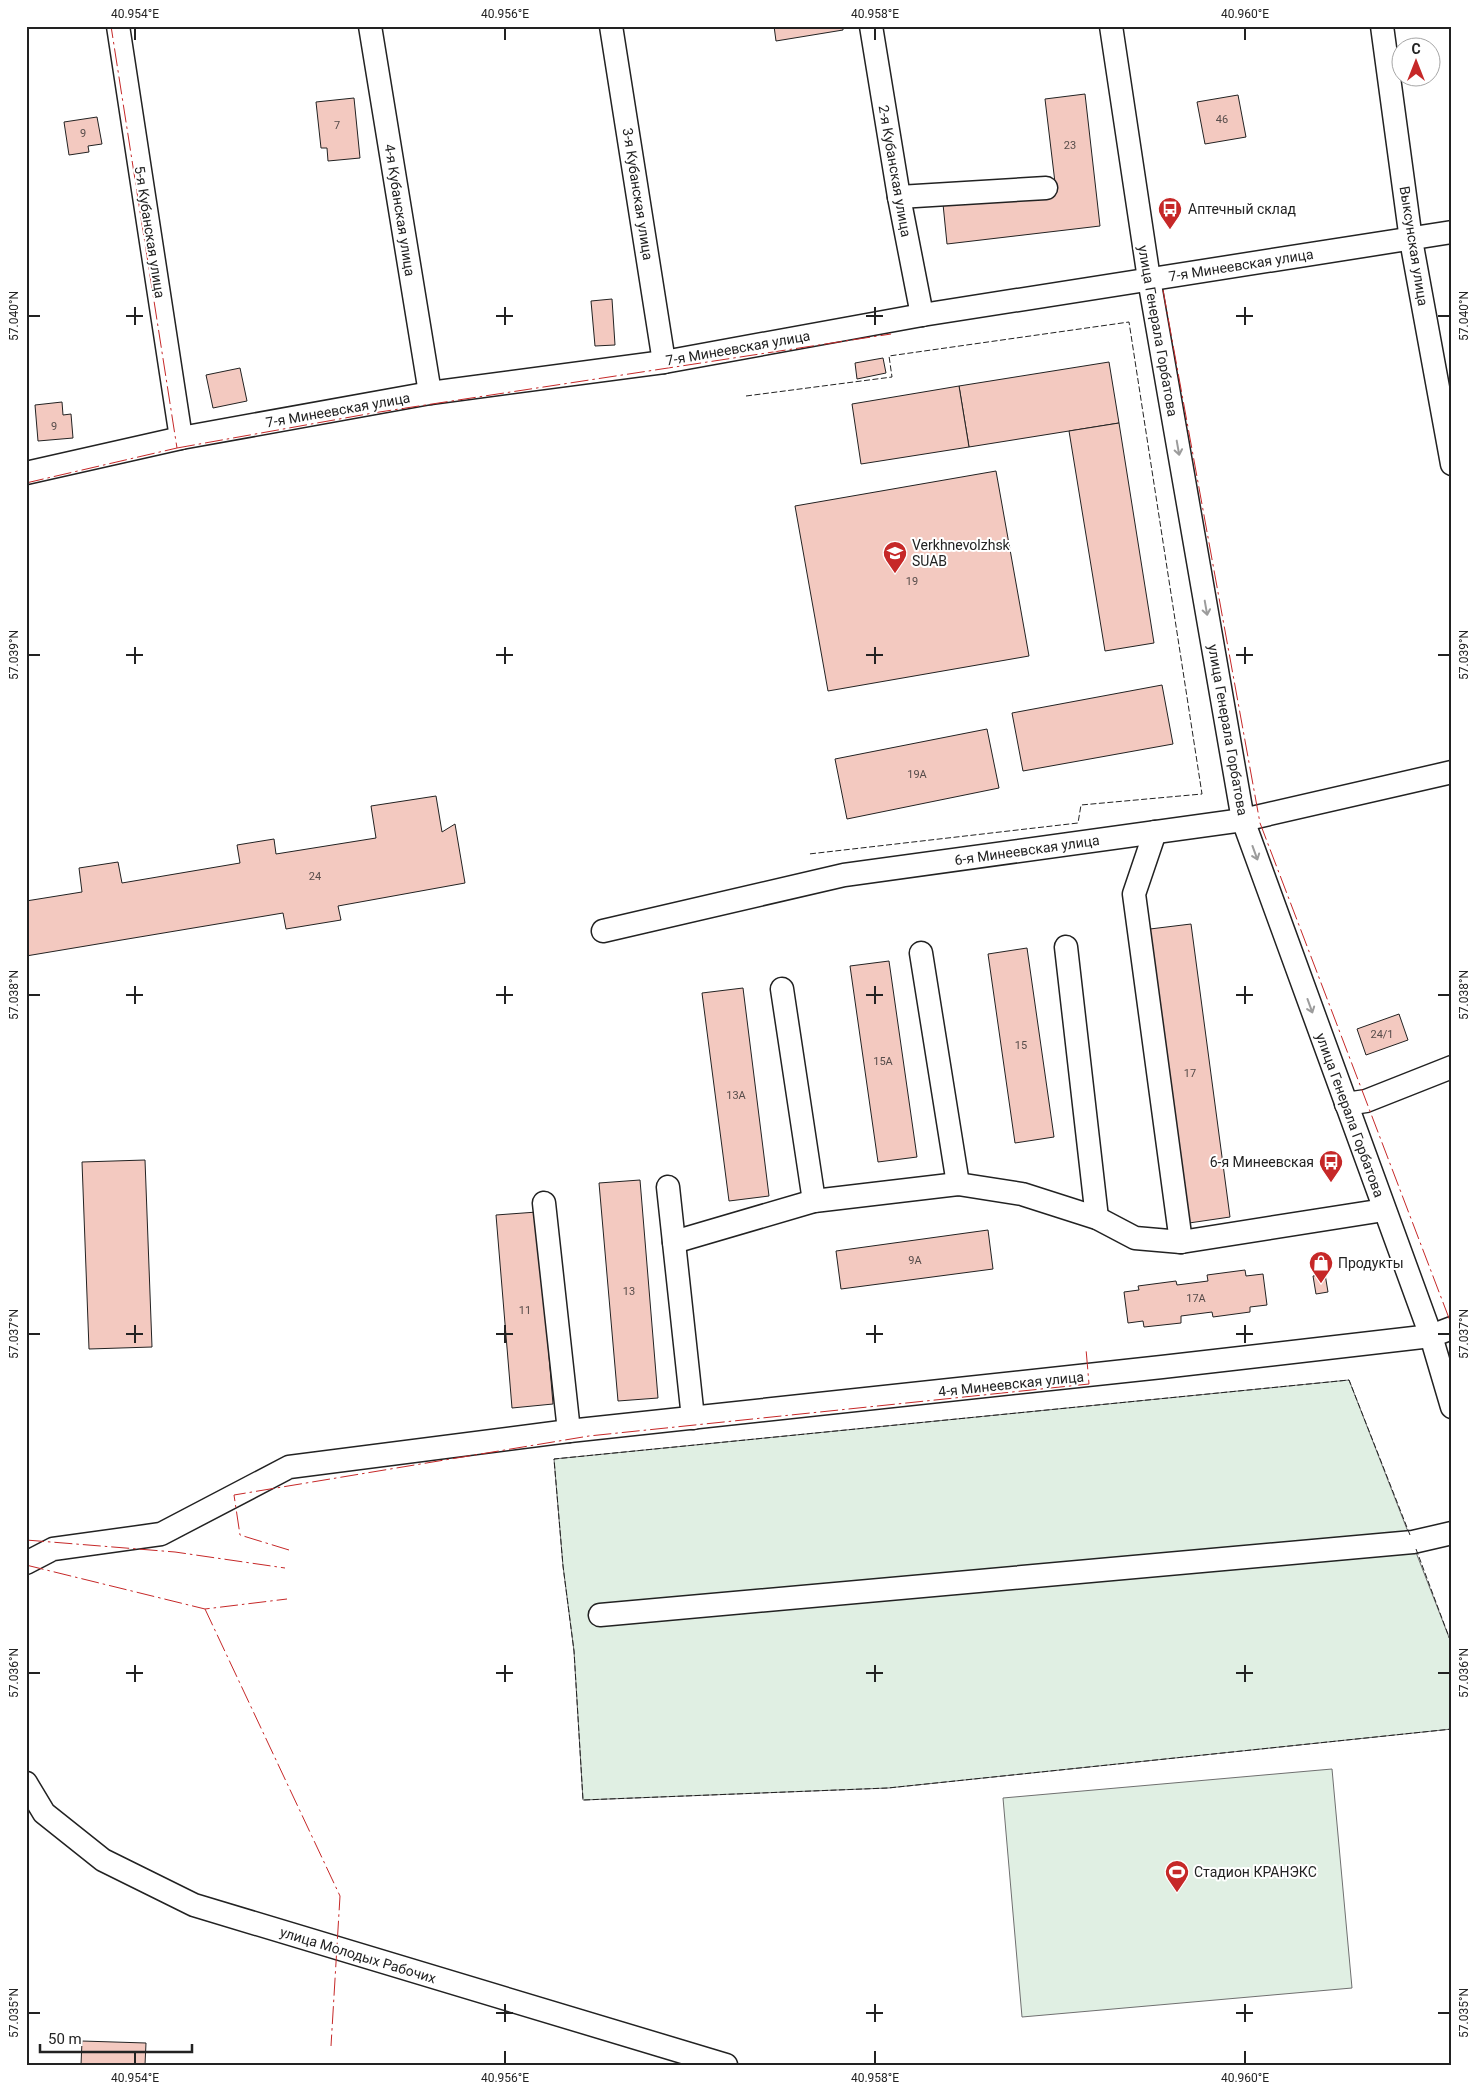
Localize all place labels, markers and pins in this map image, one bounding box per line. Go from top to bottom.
bus stop icon: Аптечный склад [1157,196,1183,230]
place label: Аптечный склад [1188,201,1297,217]
place label: Verkhnevolzhsk SUAB [912,537,1011,569]
school or university icon: Verkhnevolzhsk SUAB [882,540,908,574]
bus stop icon: 6-я Минеевская [1318,1149,1344,1183]
place label: 6-я Минеевская [1210,1154,1314,1170]
shop icon: Продукты [1308,1250,1334,1284]
place label: Продукты [1338,1255,1404,1271]
sports icon: Стадион КРАНЭКС [1164,1859,1190,1893]
place label: Стадион КРАНЭКС [1194,1864,1317,1880]

